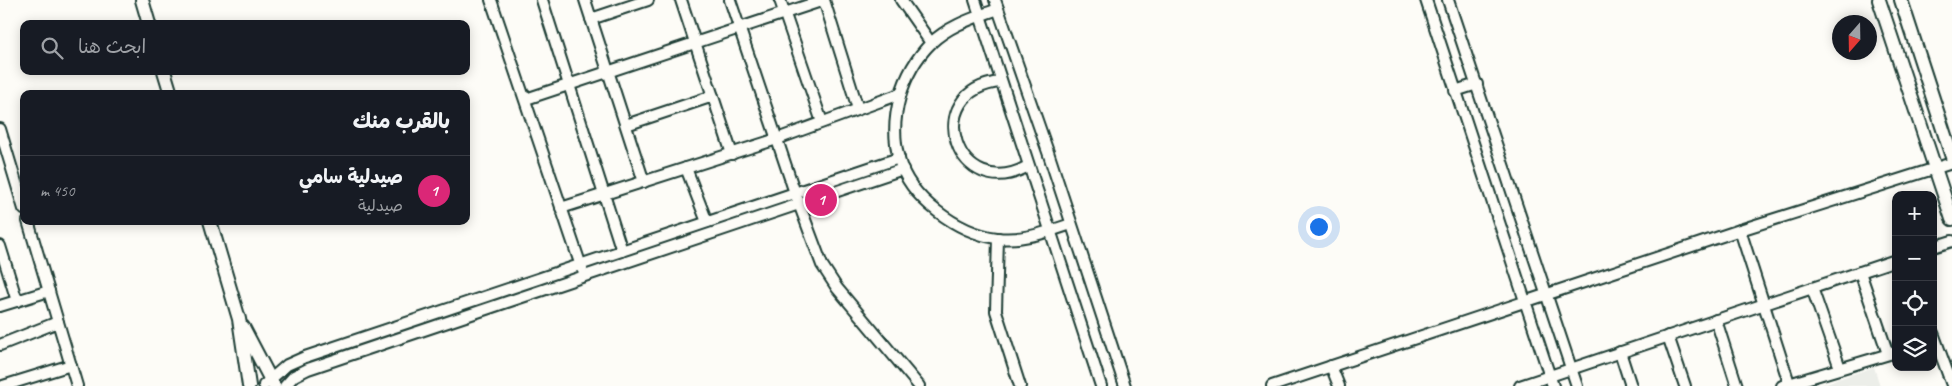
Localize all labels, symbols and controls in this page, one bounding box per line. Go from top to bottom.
north arrow [1832,15,1877,60]
search box [20,20,470,75]
icon: search [38,34,66,62]
text: ابحث هنا [78,35,146,59]
text: بالقرب منك [353,108,450,134]
text: صيدلية سامي [299,165,403,189]
text: 450 m [40,181,74,201]
text: 1 [430,181,438,201]
pin: 1 [805,181,837,219]
map controls [1892,191,1937,371]
button: + [1892,191,1937,236]
text: صيدلية [358,196,403,216]
your location [1306,214,1332,240]
button: − [1892,236,1937,281]
button: locate [1892,281,1937,326]
button: layers [1892,326,1937,371]

